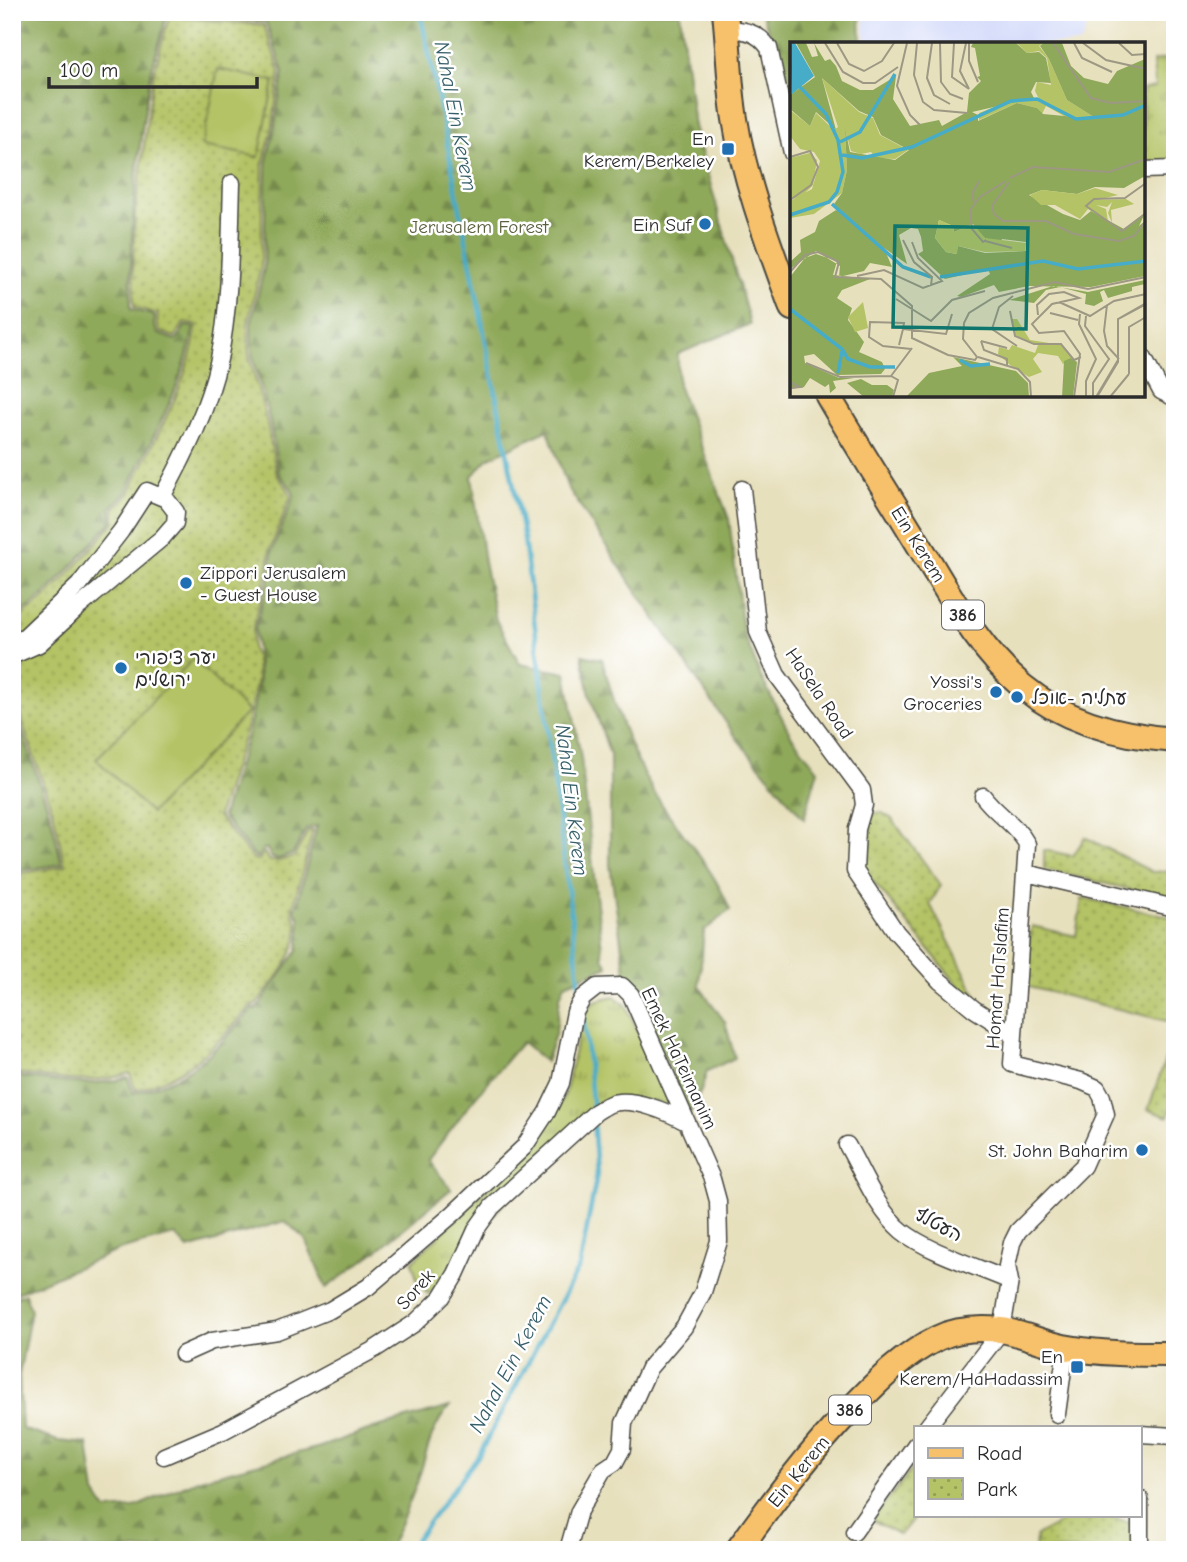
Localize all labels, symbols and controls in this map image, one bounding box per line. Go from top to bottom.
water label: Nahal Ein Kerem [430,39,482,193]
inset map [790,42,1145,397]
scale bar [49,46,257,90]
text: 100 m [60,58,118,82]
place label: En Kerem/Berkeley [584,128,714,172]
marker: En Kerem/Berkeley [720,141,736,157]
place label: Ein Suf [633,214,693,236]
park label: Jerusalem Forest [410,216,549,238]
marker: Ein Suf [697,216,713,232]
street label: Ein Kerem [886,503,950,586]
place label: Zippori Jerusalem - Guest House [200,562,346,606]
marker: Zippori Jerusalem - Guest House [178,575,194,591]
road number: 386 [942,600,984,630]
street label: HaSela Road [781,644,858,743]
place label: יער ציפורי ירושלים [135,647,216,691]
marker: יער ציפורי ירושלים [113,660,129,676]
place label: Yossi's Groceries [903,671,982,715]
marker: Yossi's Groceries [988,684,1004,700]
place label: עתליה -אוכל [1031,687,1127,709]
marker: עתליה -אוכל [1009,689,1025,705]
water label: Nahal Ein Kerem [551,723,593,877]
street label: Homat HaTslafim [982,907,1014,1050]
street label: Emek HaTeimanim [637,984,722,1133]
place label: St. John Baharim [988,1140,1128,1162]
marker: St. John Baharim [1134,1142,1150,1158]
street label: העטלף [911,1203,966,1247]
street label: Sorek [392,1264,440,1314]
water label: Nahal Ein Kerem [464,1291,556,1437]
place label: En Kerem/HaHadassim [899,1346,1063,1390]
marker: En Kerem/HaHadassim [1069,1359,1085,1375]
road number: 386 [829,1395,871,1424]
legend [914,1426,1142,1516]
street label: Ein Kerem [763,1432,834,1512]
text: Road [977,1441,1022,1465]
text: Park [977,1477,1017,1501]

